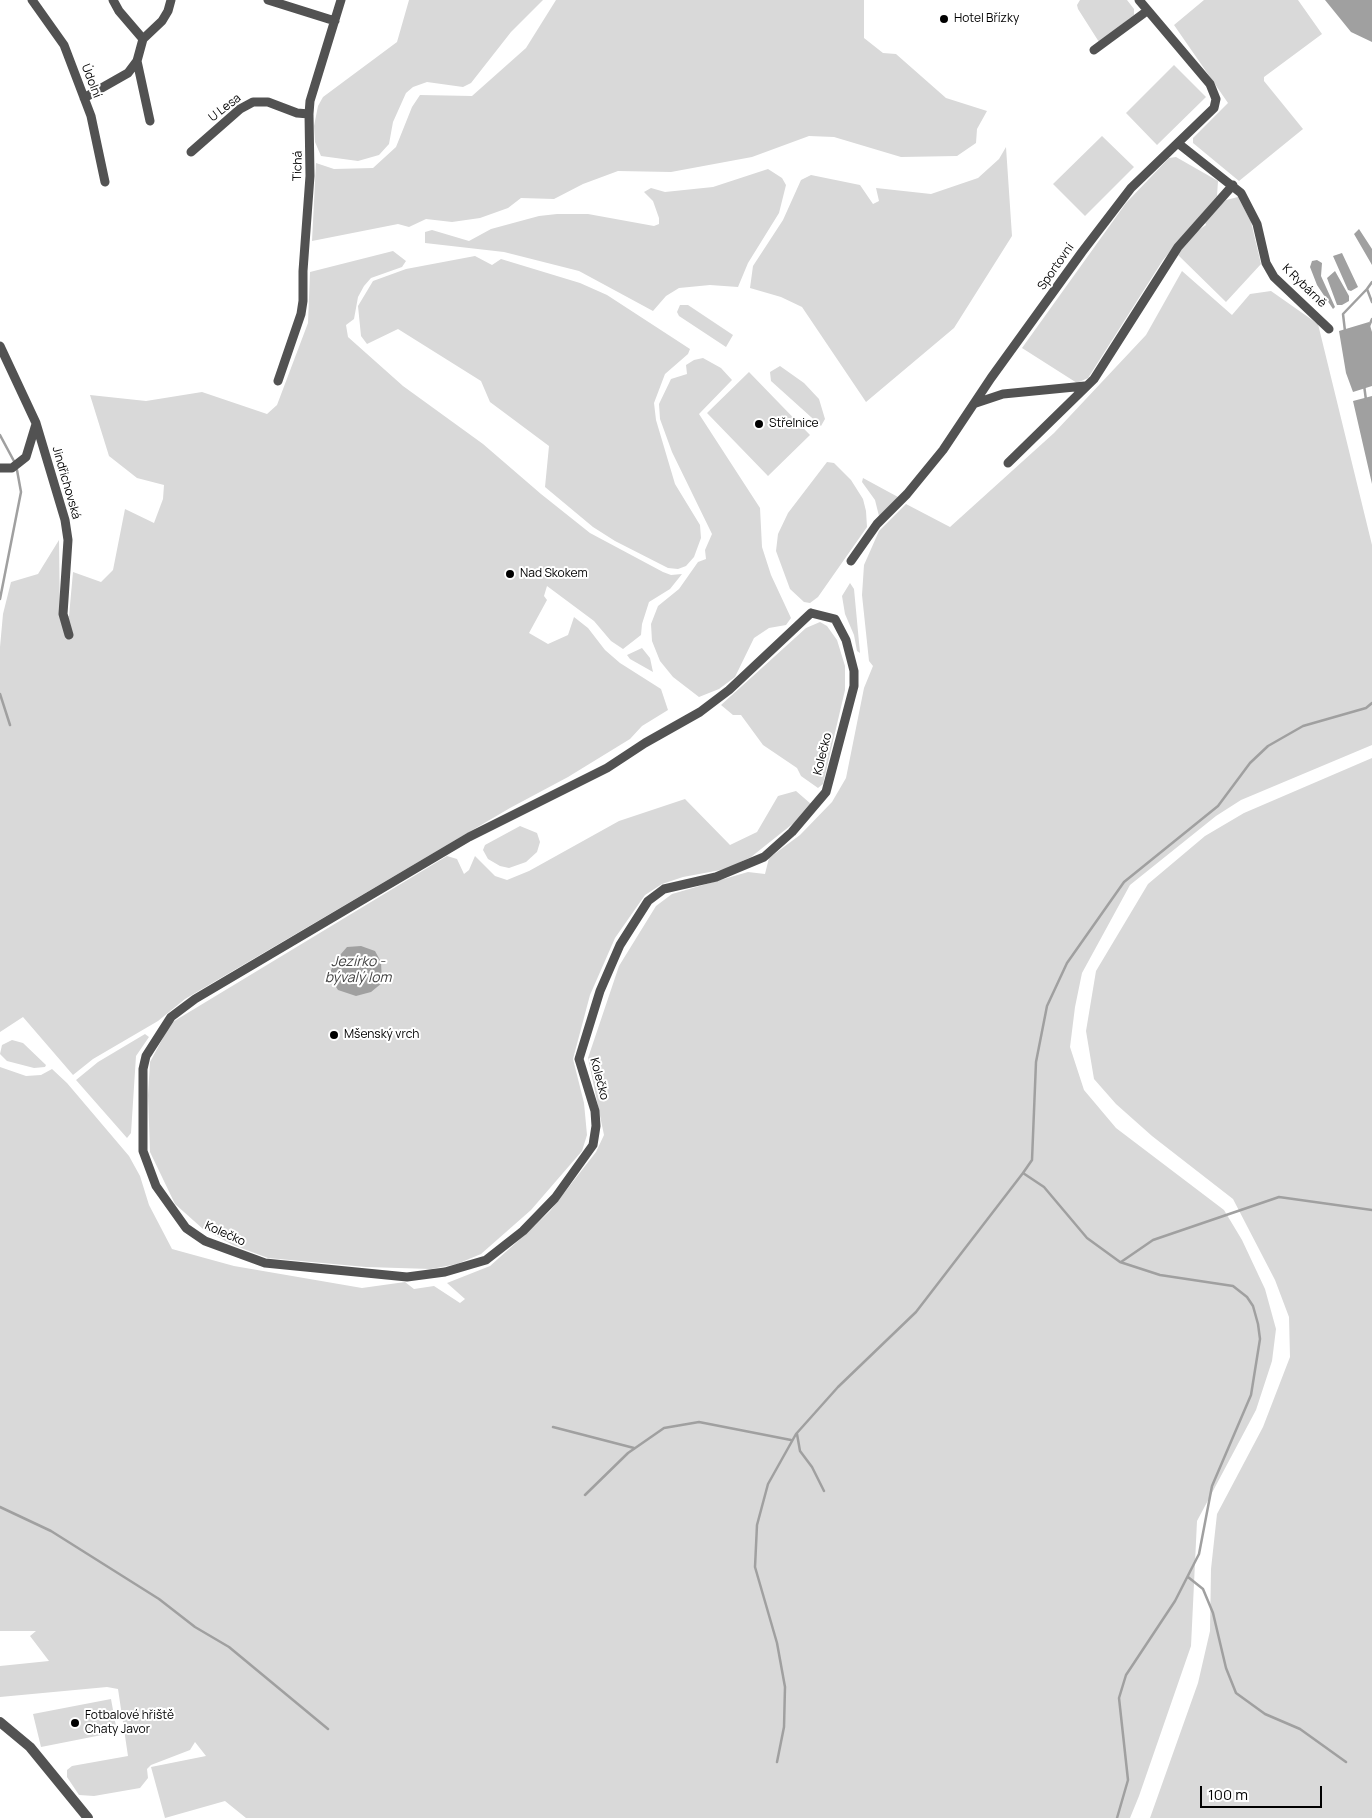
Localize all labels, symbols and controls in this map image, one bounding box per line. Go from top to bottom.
place label: Hotel Břízky [954,12,1019,26]
marker: Hotel Břízky [938,13,950,25]
street label: Údolní [78,62,104,100]
street label: U Lesa [206,91,244,125]
street label: Tichá [291,151,305,181]
street label: Sportovní [1035,241,1077,293]
street label: K Rybárně [1279,261,1329,311]
place label: Střelnice [769,417,819,431]
marker: Střelnice [753,418,765,430]
street label: Jindřichovská [49,445,83,521]
place label: Nad Skokem [520,567,588,581]
marker: Nad Skokem [504,568,516,580]
street label: Kolečko [811,731,835,777]
water label: Jezírko - bývalý lom [325,954,391,986]
place label: Mšenský vrch [344,1028,419,1042]
marker: Mšenský vrch [328,1029,340,1041]
street label: Kolečko [586,1056,612,1102]
street label: Kolečko [202,1219,248,1249]
place label: Fotbalové hřiště Chaty Javor [85,1709,174,1737]
marker: Fotbalové hřiště Chaty Javor [69,1717,81,1729]
scale bar [1202,1776,1324,1808]
text: 100 m [1208,1784,1248,1805]

